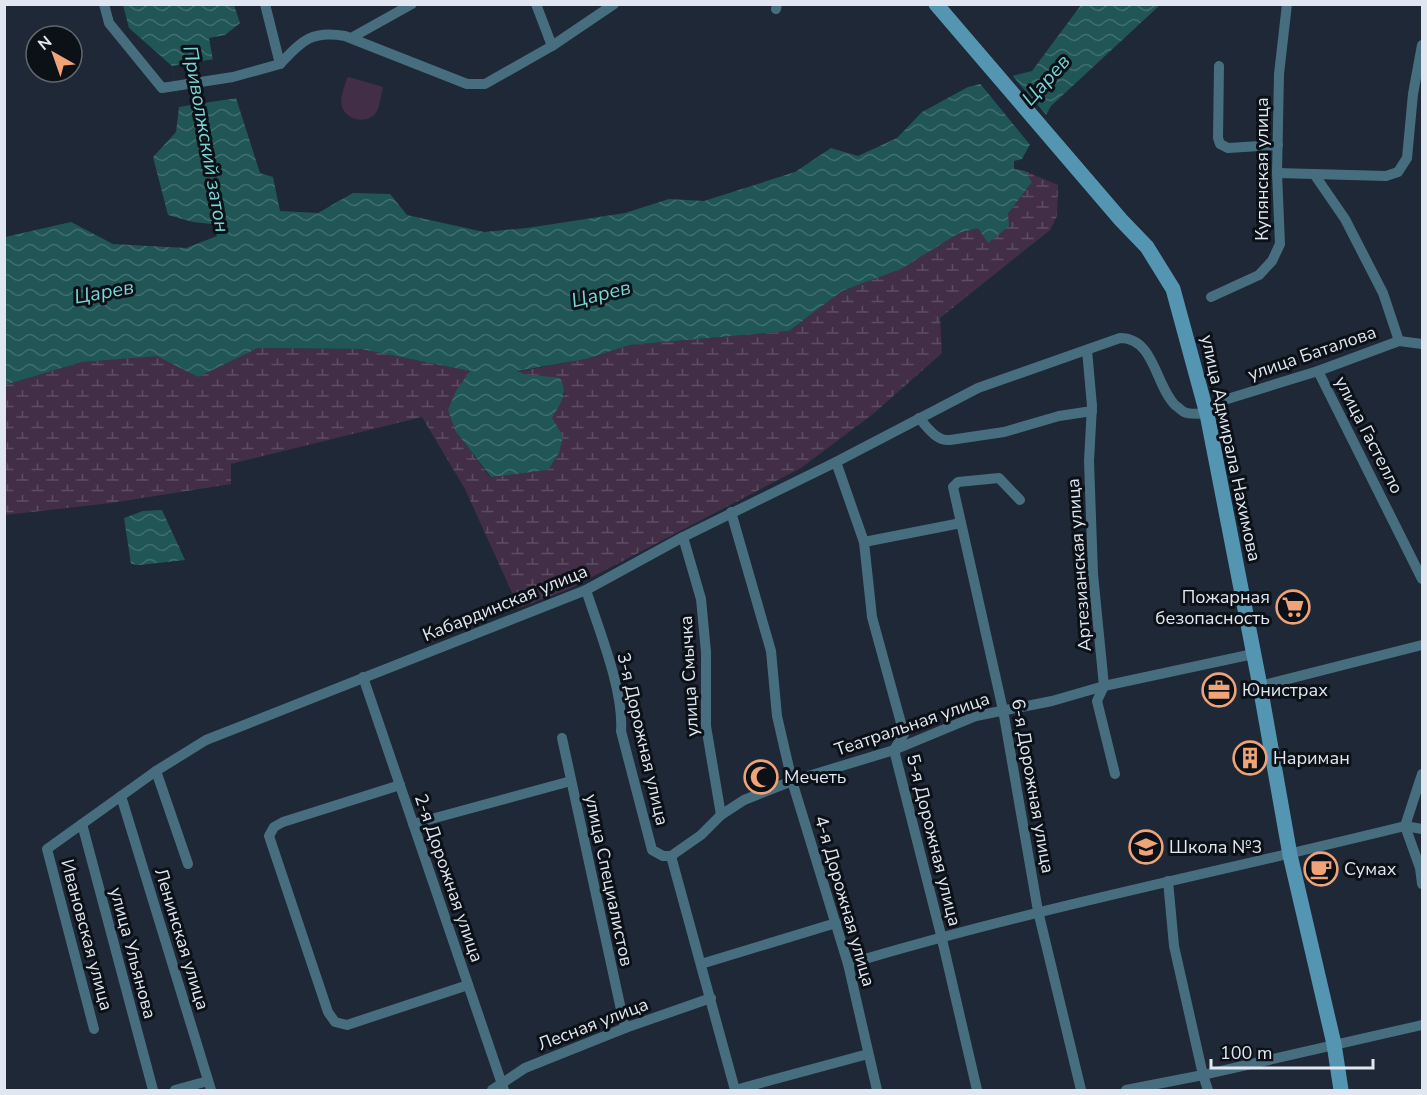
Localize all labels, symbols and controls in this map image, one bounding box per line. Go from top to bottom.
north arrow [24,24,84,84]
text: N [33,31,57,56]
water label: Приволжский затон [176,44,236,234]
water label: Царев [1016,49,1076,111]
street label: Купянская улица [1250,97,1274,241]
water label: Царев [72,273,136,311]
water label: Царев [569,274,634,314]
street label: улица Баталова [1245,320,1379,386]
street label: улица Адмирала Нахимова [1195,332,1267,564]
street label: улица Гастелло [1329,372,1409,498]
street label: Артезианская улица [1061,478,1097,652]
street label: Кабардинская улица [419,559,591,647]
place label: Пожарная безопасность [1155,585,1270,630]
supermarket icon: Пожарная безопасность [1275,589,1311,625]
street label: улица Смычка [674,615,704,737]
street label: 3-я Дорожная улица [611,650,675,828]
office icon: Юнистрах [1201,672,1237,708]
place label: Юнистрах [1242,678,1328,702]
street label: Театральная улица [831,686,993,762]
street label: 6-я Дорожная улица [1006,697,1060,875]
building icon: Нариман [1232,740,1268,776]
place label: Нариман [1273,746,1350,770]
street label: 5-я Дорожная улица [901,751,967,929]
mosque icon: Мечеть [743,759,779,795]
place label: Мечеть [784,765,847,789]
street label: 2-я Дорожная улица [409,791,489,965]
street label: улица Специалистов [579,792,639,968]
street label: 4-я Дорожная улица [809,813,881,989]
school or university icon: Школа №3 [1128,829,1164,865]
place label: Школа №3 [1169,835,1262,859]
cafe icon: Сумах [1303,851,1339,887]
street label: Ивановская улица [55,857,119,1013]
place label: Сумах [1344,857,1397,881]
street label: Ленинская улица [149,865,215,1013]
street label: улица Ульянова [104,885,162,1021]
street label: Лесная улица [534,992,652,1056]
scale bar [1211,1032,1373,1070]
text: 100 m [1220,1041,1272,1065]

